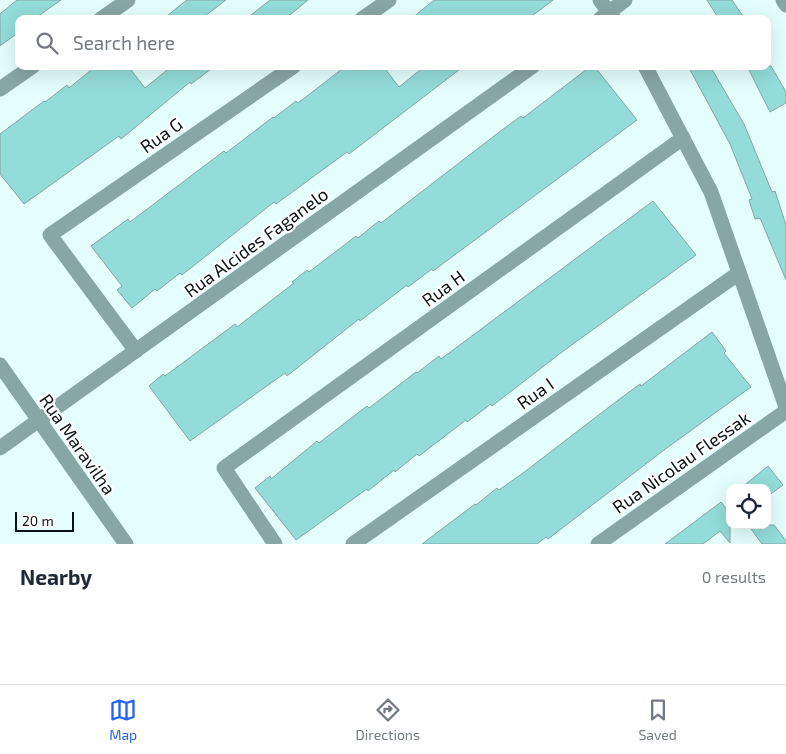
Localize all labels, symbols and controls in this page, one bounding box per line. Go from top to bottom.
search box [15,15,771,70]
icon: search [33,29,61,57]
text: Search here [73,31,175,54]
street label: Rua G [136,113,186,157]
street label: Rua Alcides Faganelo [180,182,332,302]
street label: Rua H [417,265,469,311]
street label: Rua I [512,373,558,413]
street label: Rua Maravilha [35,389,121,499]
street label: Rua Nicolau Flessak [608,406,754,518]
map controls [726,484,771,529]
button: locate [726,484,771,529]
scale bar [15,509,74,532]
text: 20 m [22,512,54,529]
text: Nearby [20,564,92,589]
text: 0 results [702,567,766,586]
tab: Map [109,696,137,743]
tab: Directions [356,696,420,743]
tab: Saved [638,696,677,743]

